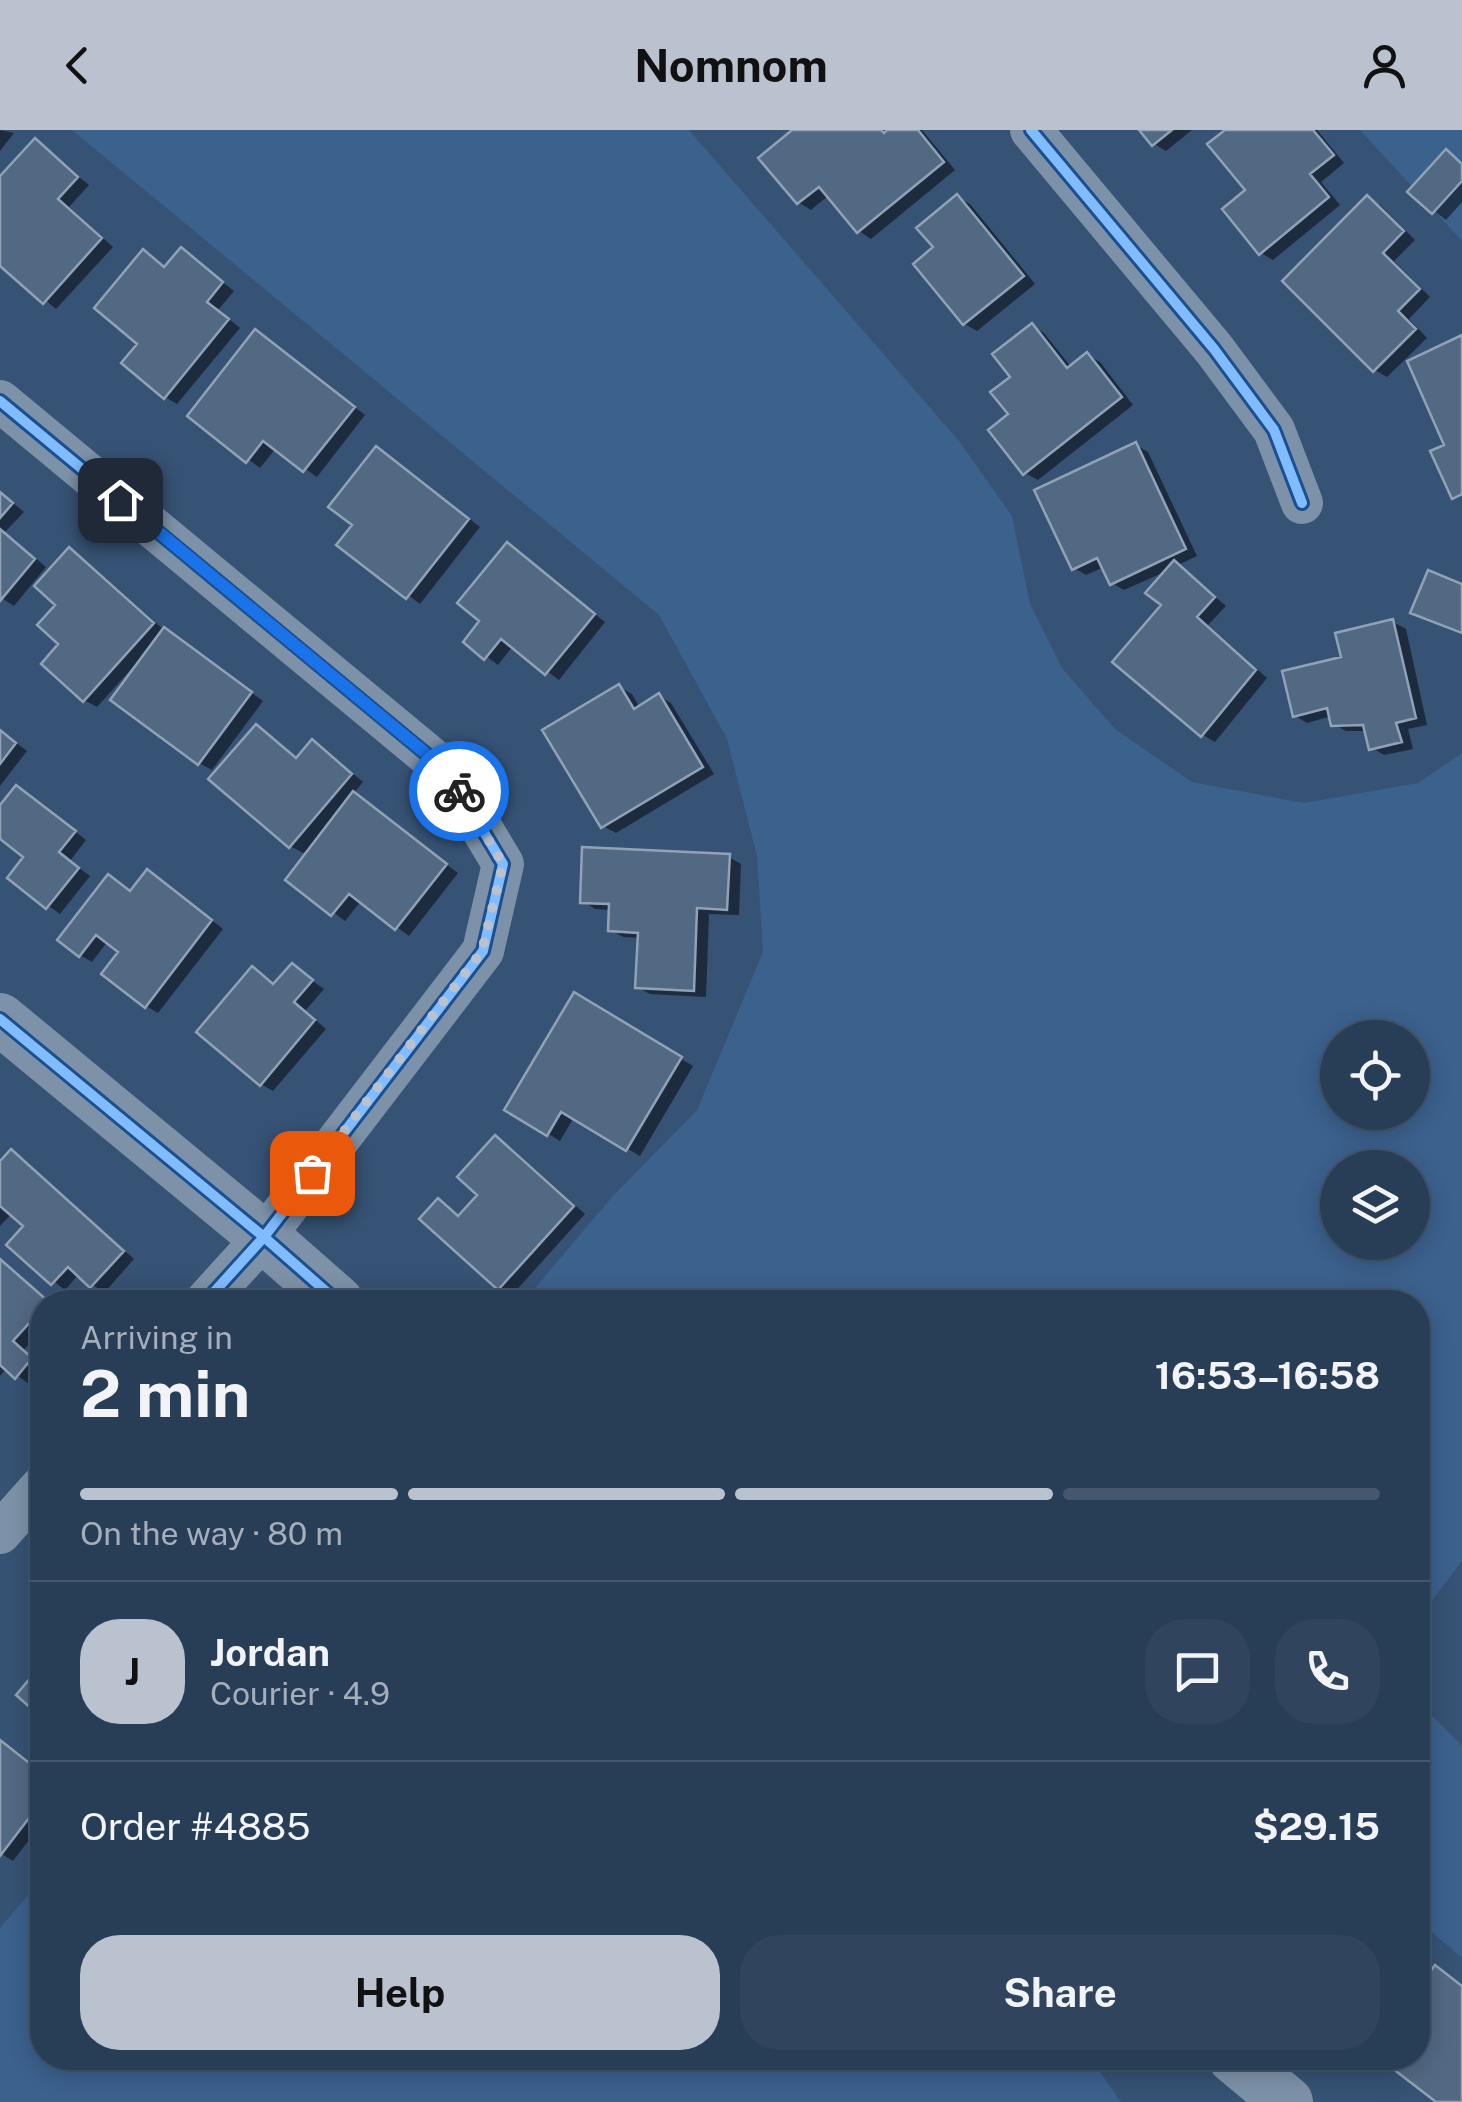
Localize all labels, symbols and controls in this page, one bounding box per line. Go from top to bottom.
icon: back [50,38,105,93]
icon: person [1357,38,1412,93]
text: Nomnom [634,39,828,92]
pin [78,458,163,543]
icon: home [93,473,148,528]
courier [409,741,509,841]
icon: bike [432,764,487,819]
map controls [1320,1020,1430,1260]
button: locate [1320,1020,1430,1130]
pin [270,1131,355,1216]
icon: bag [285,1146,340,1201]
button: layers [1320,1150,1430,1260]
text: Arriving in [80,1319,233,1356]
text: 16:53–16:58 [1155,1353,1380,1398]
text: 2 min [80,1355,250,1432]
text: On the way · 80 m [80,1515,343,1552]
button: chat [1145,1619,1250,1724]
button: phone [1275,1619,1380,1724]
text: Jordan [210,1630,330,1675]
text: J [125,1649,140,1694]
text: Courier · 4.9 [210,1675,390,1712]
text: Order #4885 [80,1804,311,1849]
text: $29.15 [1253,1804,1380,1849]
button: Help [80,1935,720,2050]
button: Share [740,1935,1380,2050]

